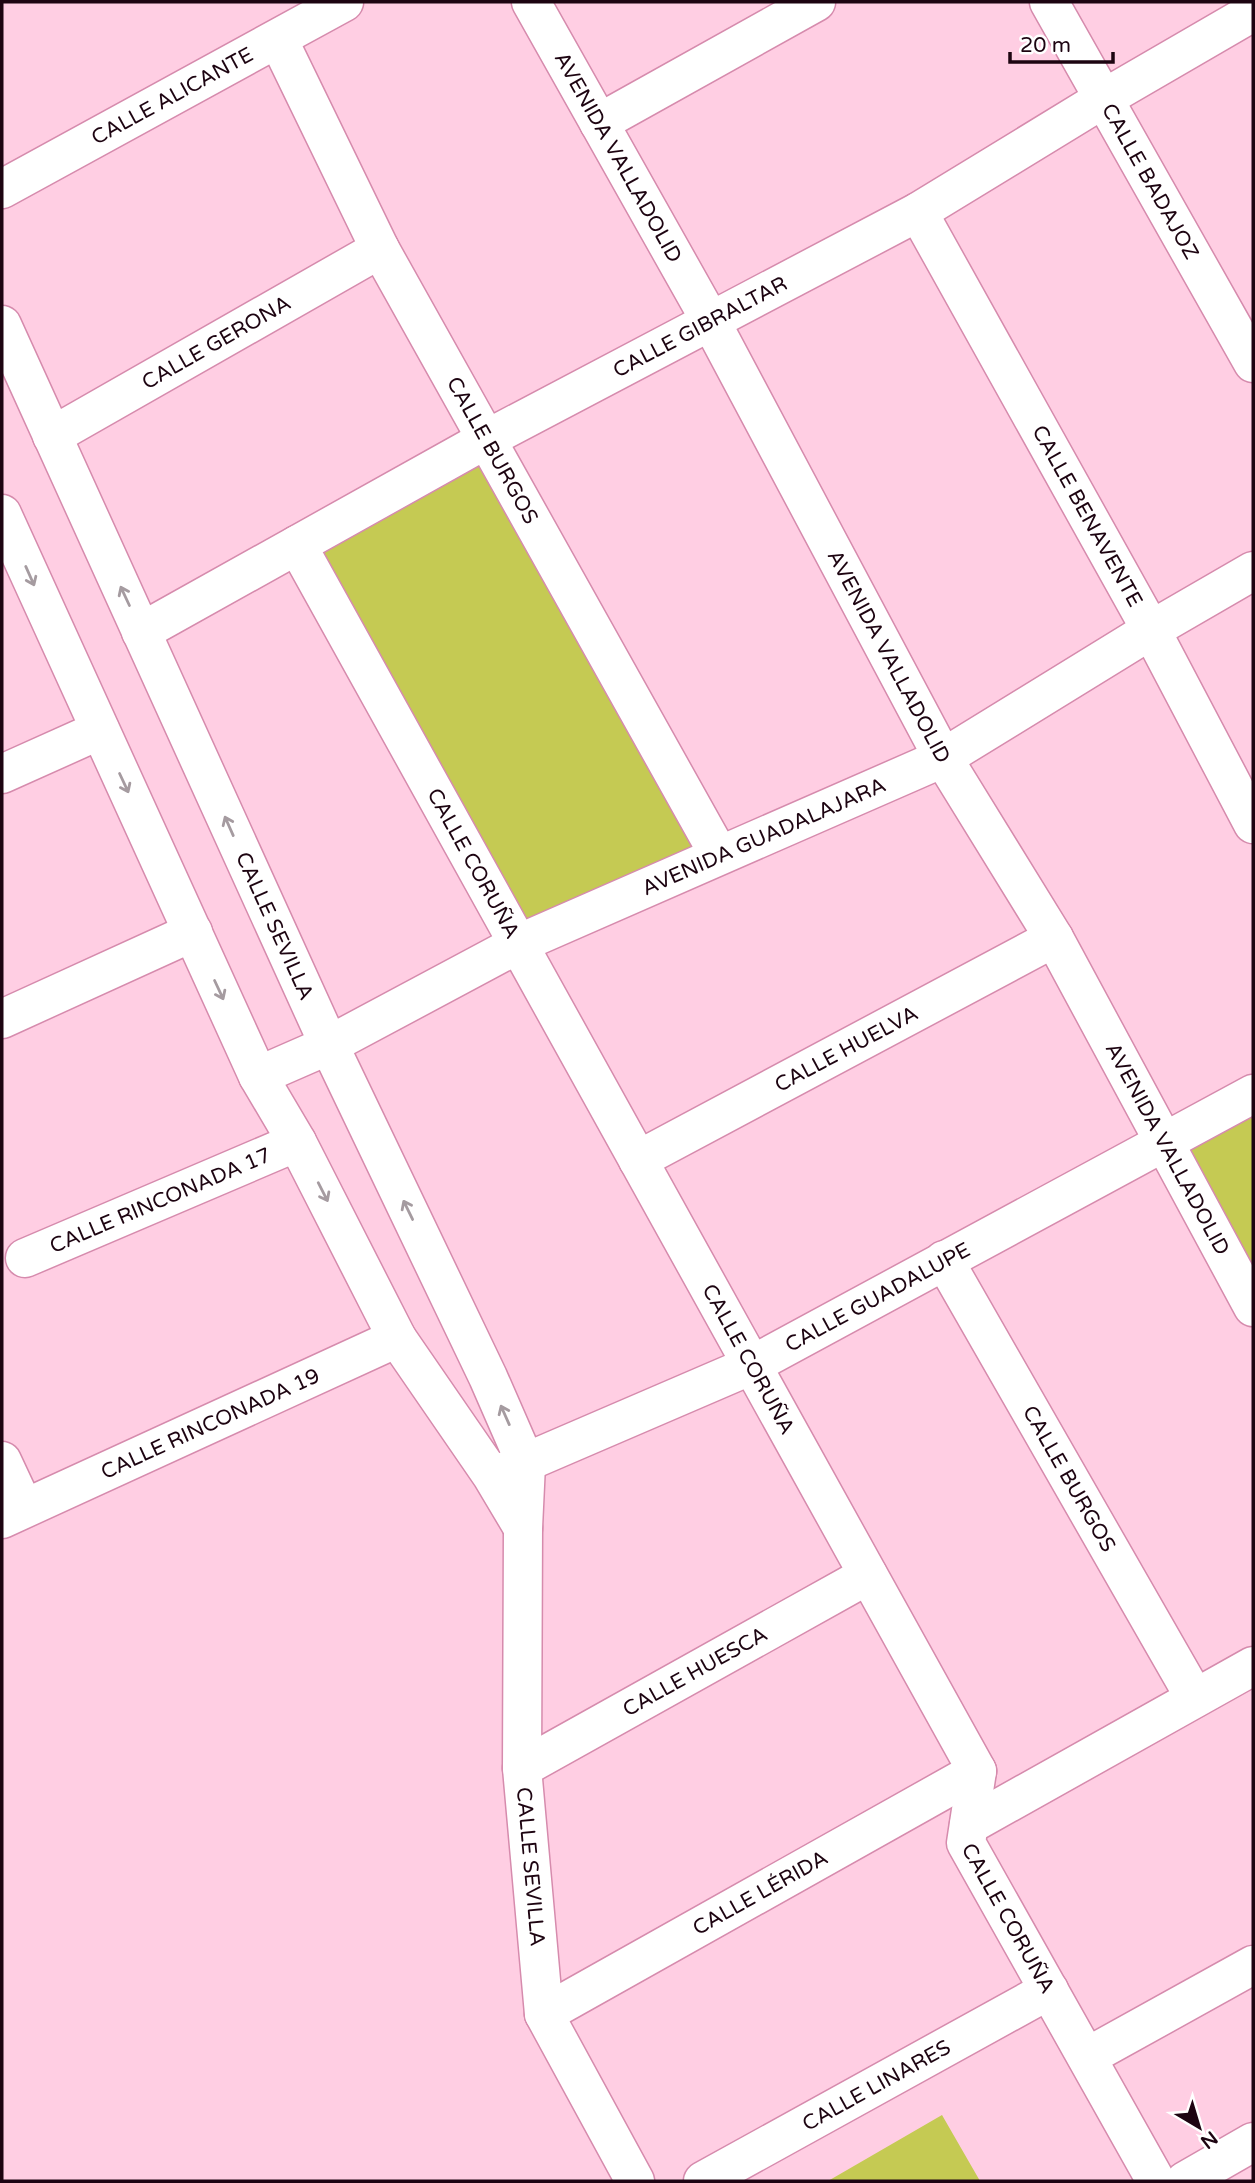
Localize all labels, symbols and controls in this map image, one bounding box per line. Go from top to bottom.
scale bar [1010,21,1113,65]
text: 20 m [1020,33,1071,58]
street label: CALLE ALICANTE [87,42,258,151]
street label: AVENIDA VALLADOLID [549,48,687,267]
street label: CALLE BADAJOZ [1096,99,1204,264]
street label: CALLE GIBRALTAR [609,271,792,383]
street label: CALLE GERONA [138,291,295,395]
street label: CALLE BURGOS [441,372,543,528]
street label: CALLE BENAVENTE [1026,421,1148,611]
street label: AVENIDA VALLADOLID [822,546,955,767]
one-way arrow [24,565,37,586]
one-way arrow [118,586,131,607]
one-way arrow [118,772,131,793]
street label: AVENIDA GUADALAJARA [638,773,890,901]
street label: CALLE CORUÑA [421,784,525,943]
one-way arrow [222,816,235,837]
street label: CALLE SEVILLA [230,848,319,1004]
one-way arrow [213,979,226,1000]
street label: CALLE HUELVA [770,1001,922,1098]
street label: AVENIDA VALLADOLID [1100,1038,1235,1260]
street label: CALLE RINCONADA 17 [46,1143,275,1259]
one-way arrow [316,1181,330,1202]
one-way arrow [401,1200,414,1221]
street label: CALLE GUADALUPE [781,1237,975,1358]
street label: CALLE CORUÑA [696,1280,800,1439]
street label: CALLE RINCONADA 19 [97,1363,324,1485]
street label: CALLE BURGOS [1017,1401,1121,1557]
one-way arrow [498,1405,511,1427]
street label: CALLE HUESCA [618,1622,772,1722]
street label: CALLE SEVILLA [511,1786,550,1947]
street label: CALLE CORUÑA [956,1839,1060,1998]
street label: CALLE LÉRIDA [689,1845,832,1941]
street label: CALLE LINARES [798,2035,955,2137]
north arrow [1164,2092,1234,2162]
text: N [1196,2126,1222,2153]

